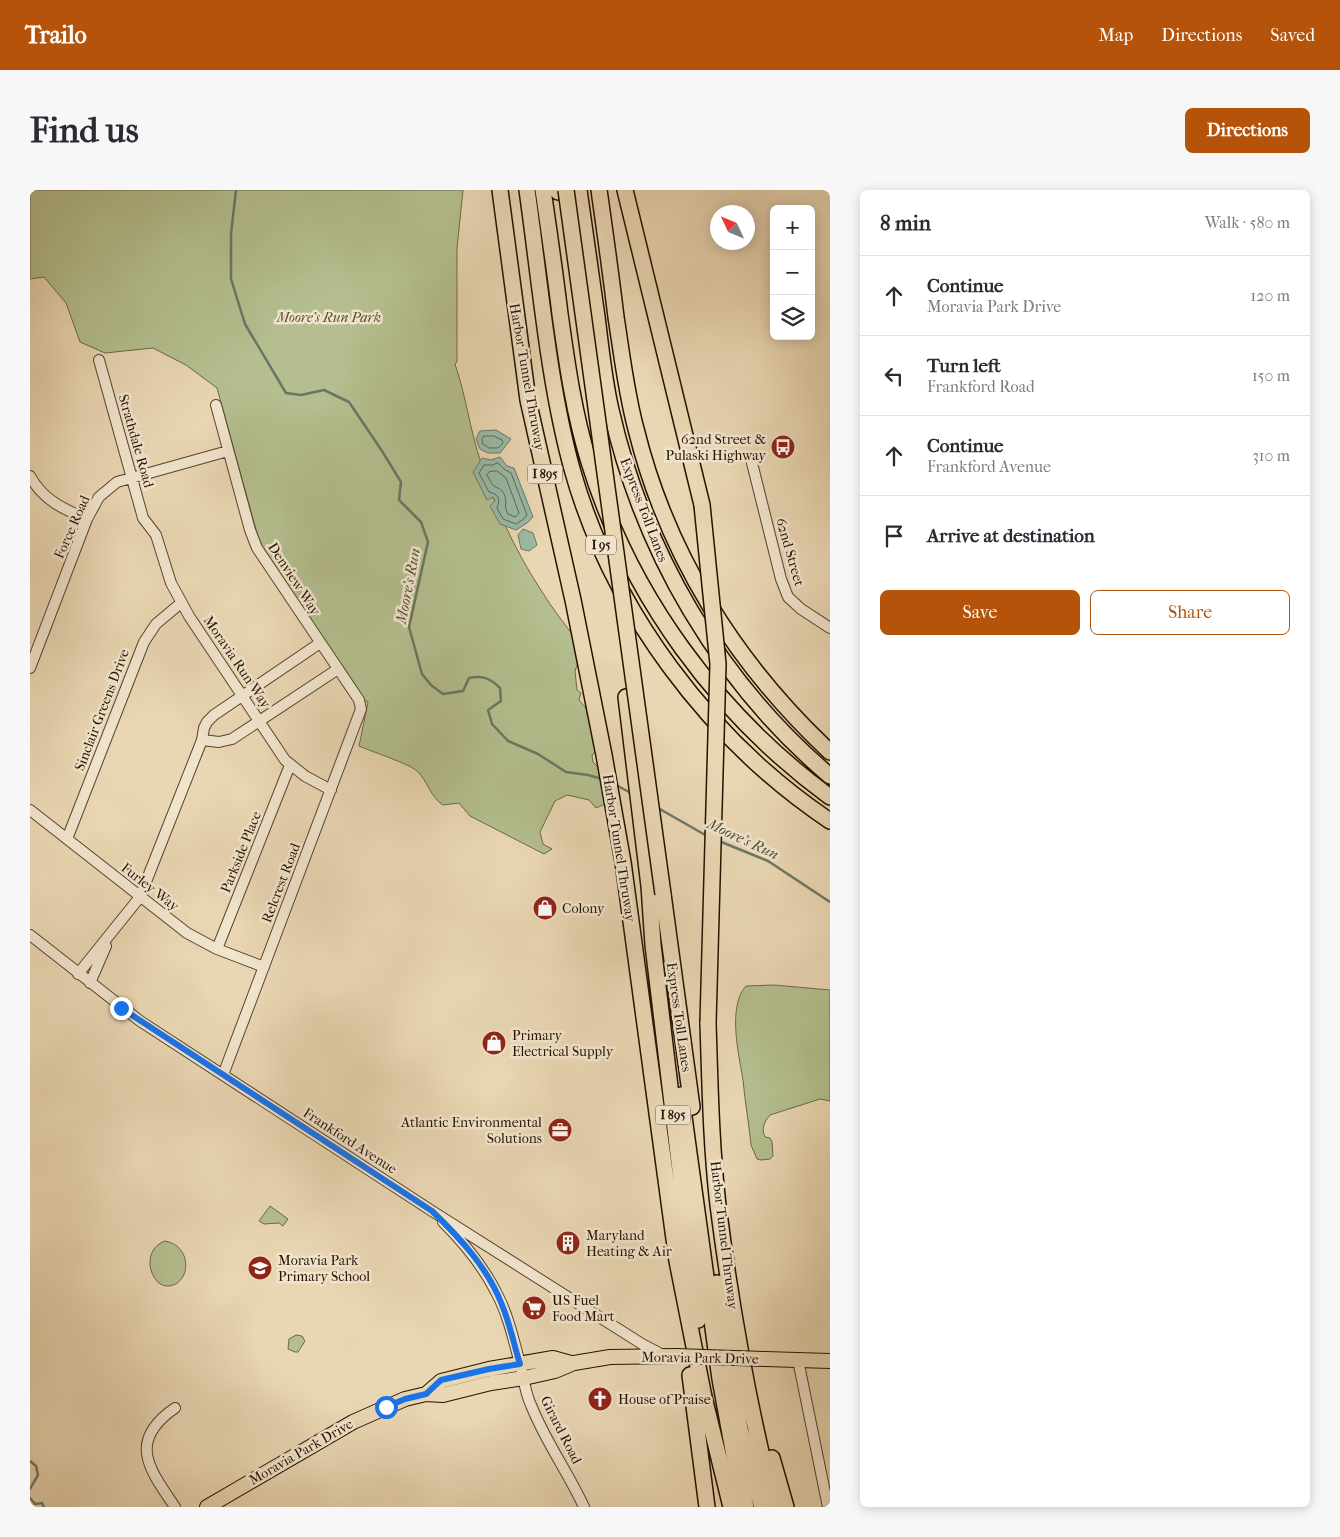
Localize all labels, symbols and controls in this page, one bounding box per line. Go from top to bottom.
text: Trailo [25,21,87,49]
text: Map [1099,25,1133,46]
text: Directions [1161,25,1242,46]
text: Saved [1270,25,1315,46]
button: Directions [1185,108,1310,153]
text: Find us [30,110,139,151]
north arrow [710,205,755,250]
map controls [770,205,815,340]
button: + [770,205,815,250]
text: 8 min [880,211,931,235]
text: Walk · 580 m [1205,213,1290,232]
button: − [770,250,815,295]
text: Continue [927,275,1003,297]
icon: ahead [880,282,908,310]
text: 120 m [1251,286,1290,305]
button: layers [770,295,815,340]
text: Moravia Park Drive [927,297,1061,316]
street label: Harbor Tunnel Thruway [506,302,548,452]
park label: Moore's Run Park [276,309,381,326]
text: Turn left [927,355,1001,377]
icon: left [880,362,908,390]
text: 150 m [1252,366,1290,385]
text: Frankford Road [927,377,1035,396]
street label: Strathdale Road [115,392,158,490]
place label: 62nd Street & Pulaski Highway [666,431,767,464]
bus stop icon: 62nd Street & Pulaski Highway [770,434,796,460]
text: Continue [927,435,1003,457]
icon: ahead [880,442,908,470]
text: 310 m [1252,446,1290,465]
street label: Express Toll Lanes [616,455,672,565]
text: Frankford Avenue [927,457,1051,476]
road number: I 895 [528,464,562,484]
street label: Force Road [50,492,94,561]
street label: 62nd Street [772,516,808,588]
icon: arrive [880,522,908,550]
text: Arrive at destination [927,525,1095,547]
road number: I 95 [586,536,616,554]
street label: Denview Way [264,539,324,619]
water label: Moore's Run [392,547,424,626]
button: Save [880,590,1080,635]
button: Share [1090,590,1290,635]
street label: Moravia Run Way [200,613,275,712]
street label: Sinclair Greens Drive [71,647,133,773]
street label: Harbor Tunnel Thruway [599,773,639,924]
street label: Parkside Place [217,809,265,895]
water label: Moore's Run [704,814,782,863]
street label: Relcrest Road [258,840,304,925]
street label: Furley Way [118,859,183,915]
shop icon: Colony [532,895,558,921]
place label: Colony [562,900,605,917]
street label: Express Toll Lanes [663,961,695,1073]
route end [110,997,133,1020]
place label: Primary Electrical Supply [512,1027,614,1060]
shop icon: Primary Electrical Supply [481,1030,507,1056]
street label: Frankford Avenue [300,1104,400,1178]
road number: I 895 [656,1106,690,1124]
place label: Atlantic Environmental Solutions [400,1114,542,1147]
office icon: Atlantic Environmental Solutions [547,1117,573,1143]
street label: Harbor Tunnel Thruway [706,1160,742,1311]
place label: Maryland Heating & Air [586,1227,672,1260]
building icon: Maryland Heating & Air [555,1230,581,1256]
place label: Moravia Park Primary School [278,1252,370,1285]
school or university icon: Moravia Park Primary School [247,1255,273,1281]
place label: US Fuel Food Mart [552,1292,615,1325]
supermarket icon: US Fuel Food Mart [521,1295,547,1321]
street label: Moravia Park Drive [641,1348,759,1368]
church icon: House of Praise [587,1386,613,1412]
place label: House of Praise [618,1391,711,1408]
street label: Girard Road [537,1393,586,1467]
route start [375,1396,398,1419]
street label: Moravia Park Drive [246,1415,356,1489]

